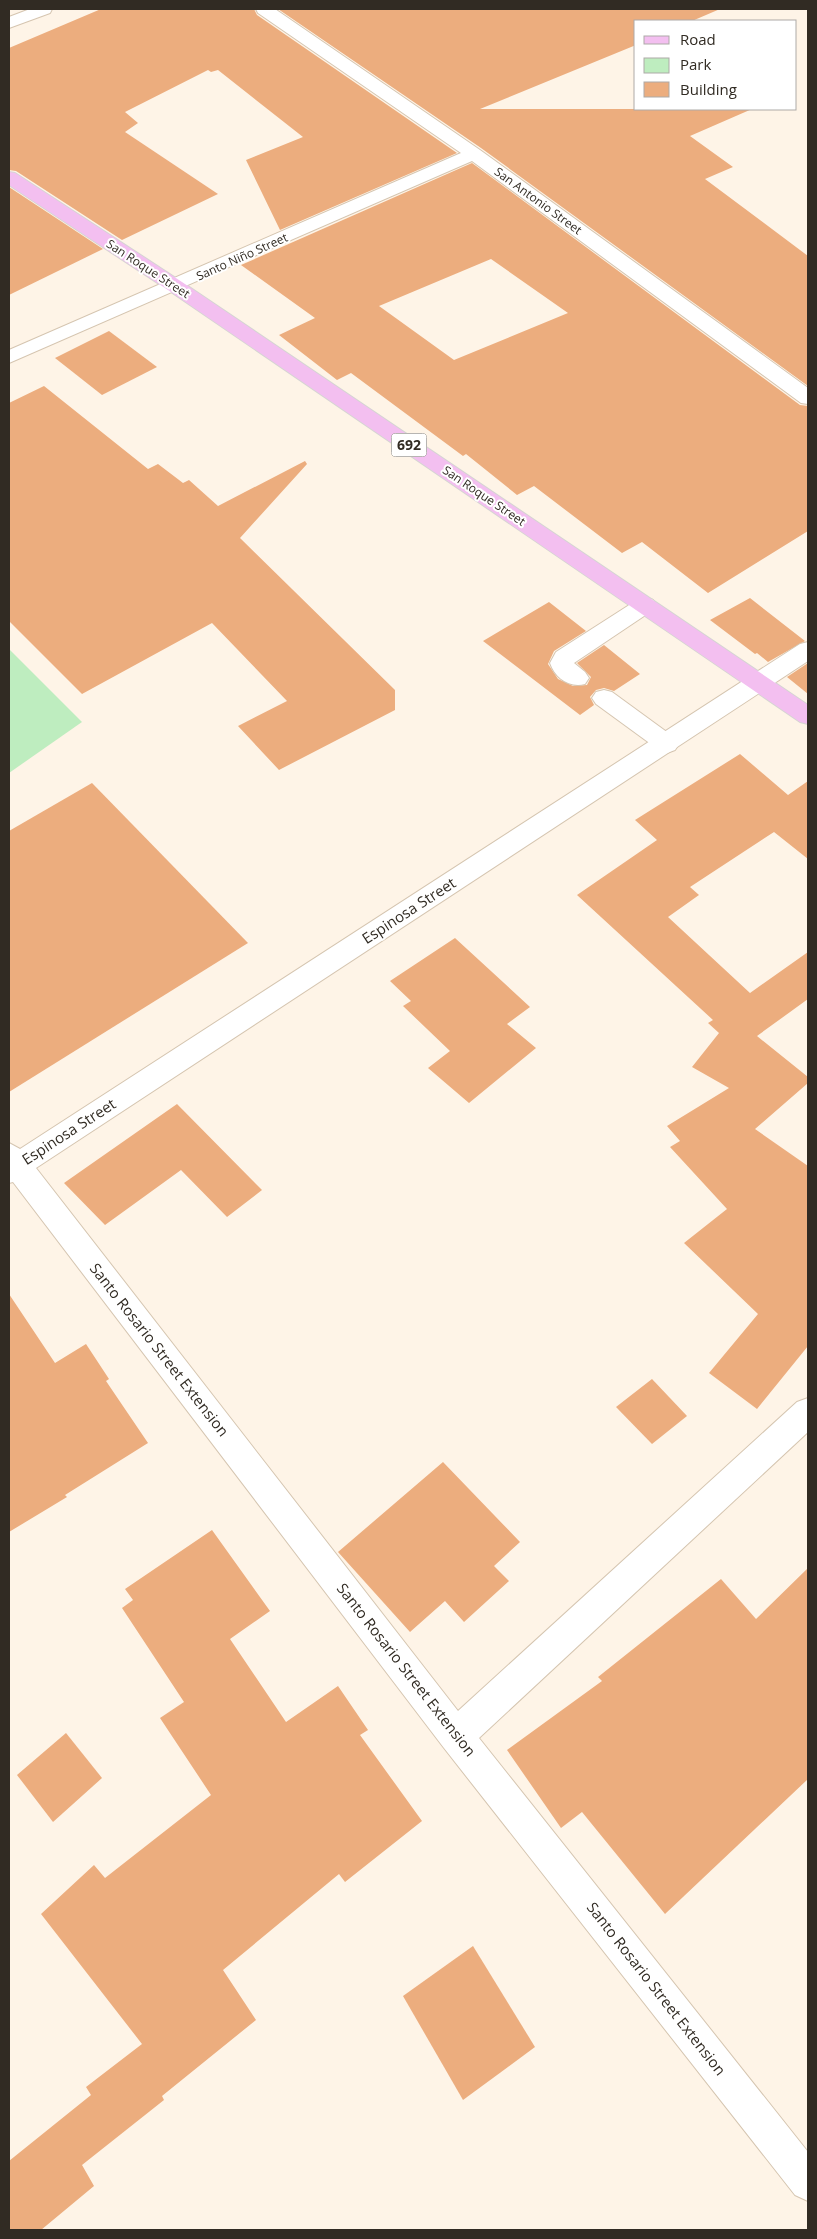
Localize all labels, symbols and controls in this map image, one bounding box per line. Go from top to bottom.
legend [634,20,797,110]
text: Road [680,29,716,49]
text: Park [680,54,711,74]
text: Building [680,79,737,99]
street label: San Antonio Street [491,163,586,238]
street label: Santo Niño Street [193,229,290,284]
street label: San Roque Street [103,235,193,302]
road number: 692 [392,434,426,456]
street label: San Roque Street [440,462,529,530]
street label: Espinosa Street [358,872,459,948]
street label: Espinosa Street [18,1093,119,1169]
street label: Santo Rosario Street Extension [86,1259,234,1440]
street label: Santo Rosario Street Extension [333,1579,481,1760]
street label: Santo Rosario Street Extension [583,1898,731,2079]

